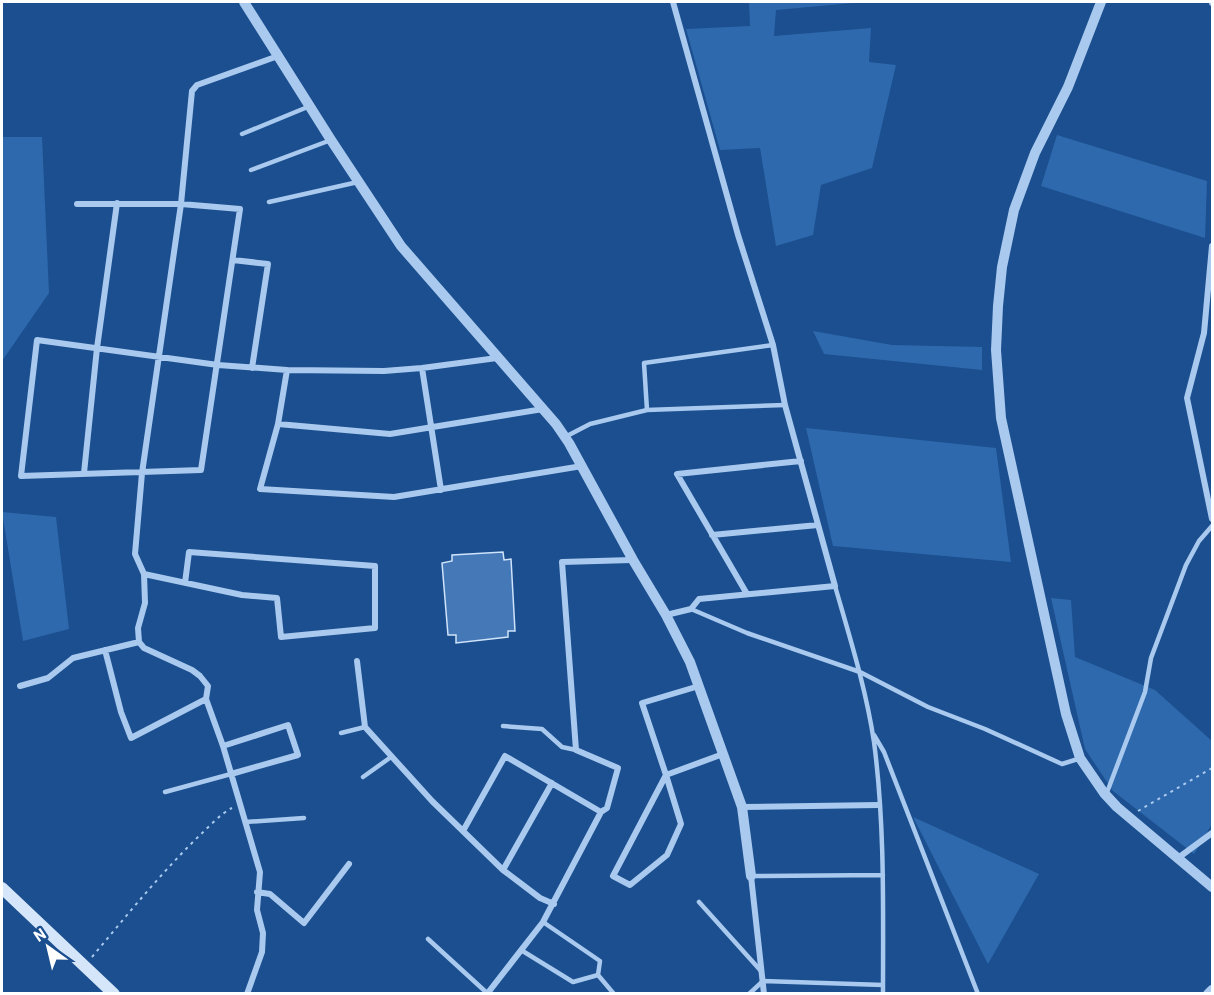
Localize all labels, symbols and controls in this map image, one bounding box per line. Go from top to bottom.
north arrow [18,917,78,977]
text: N [30,923,49,945]

